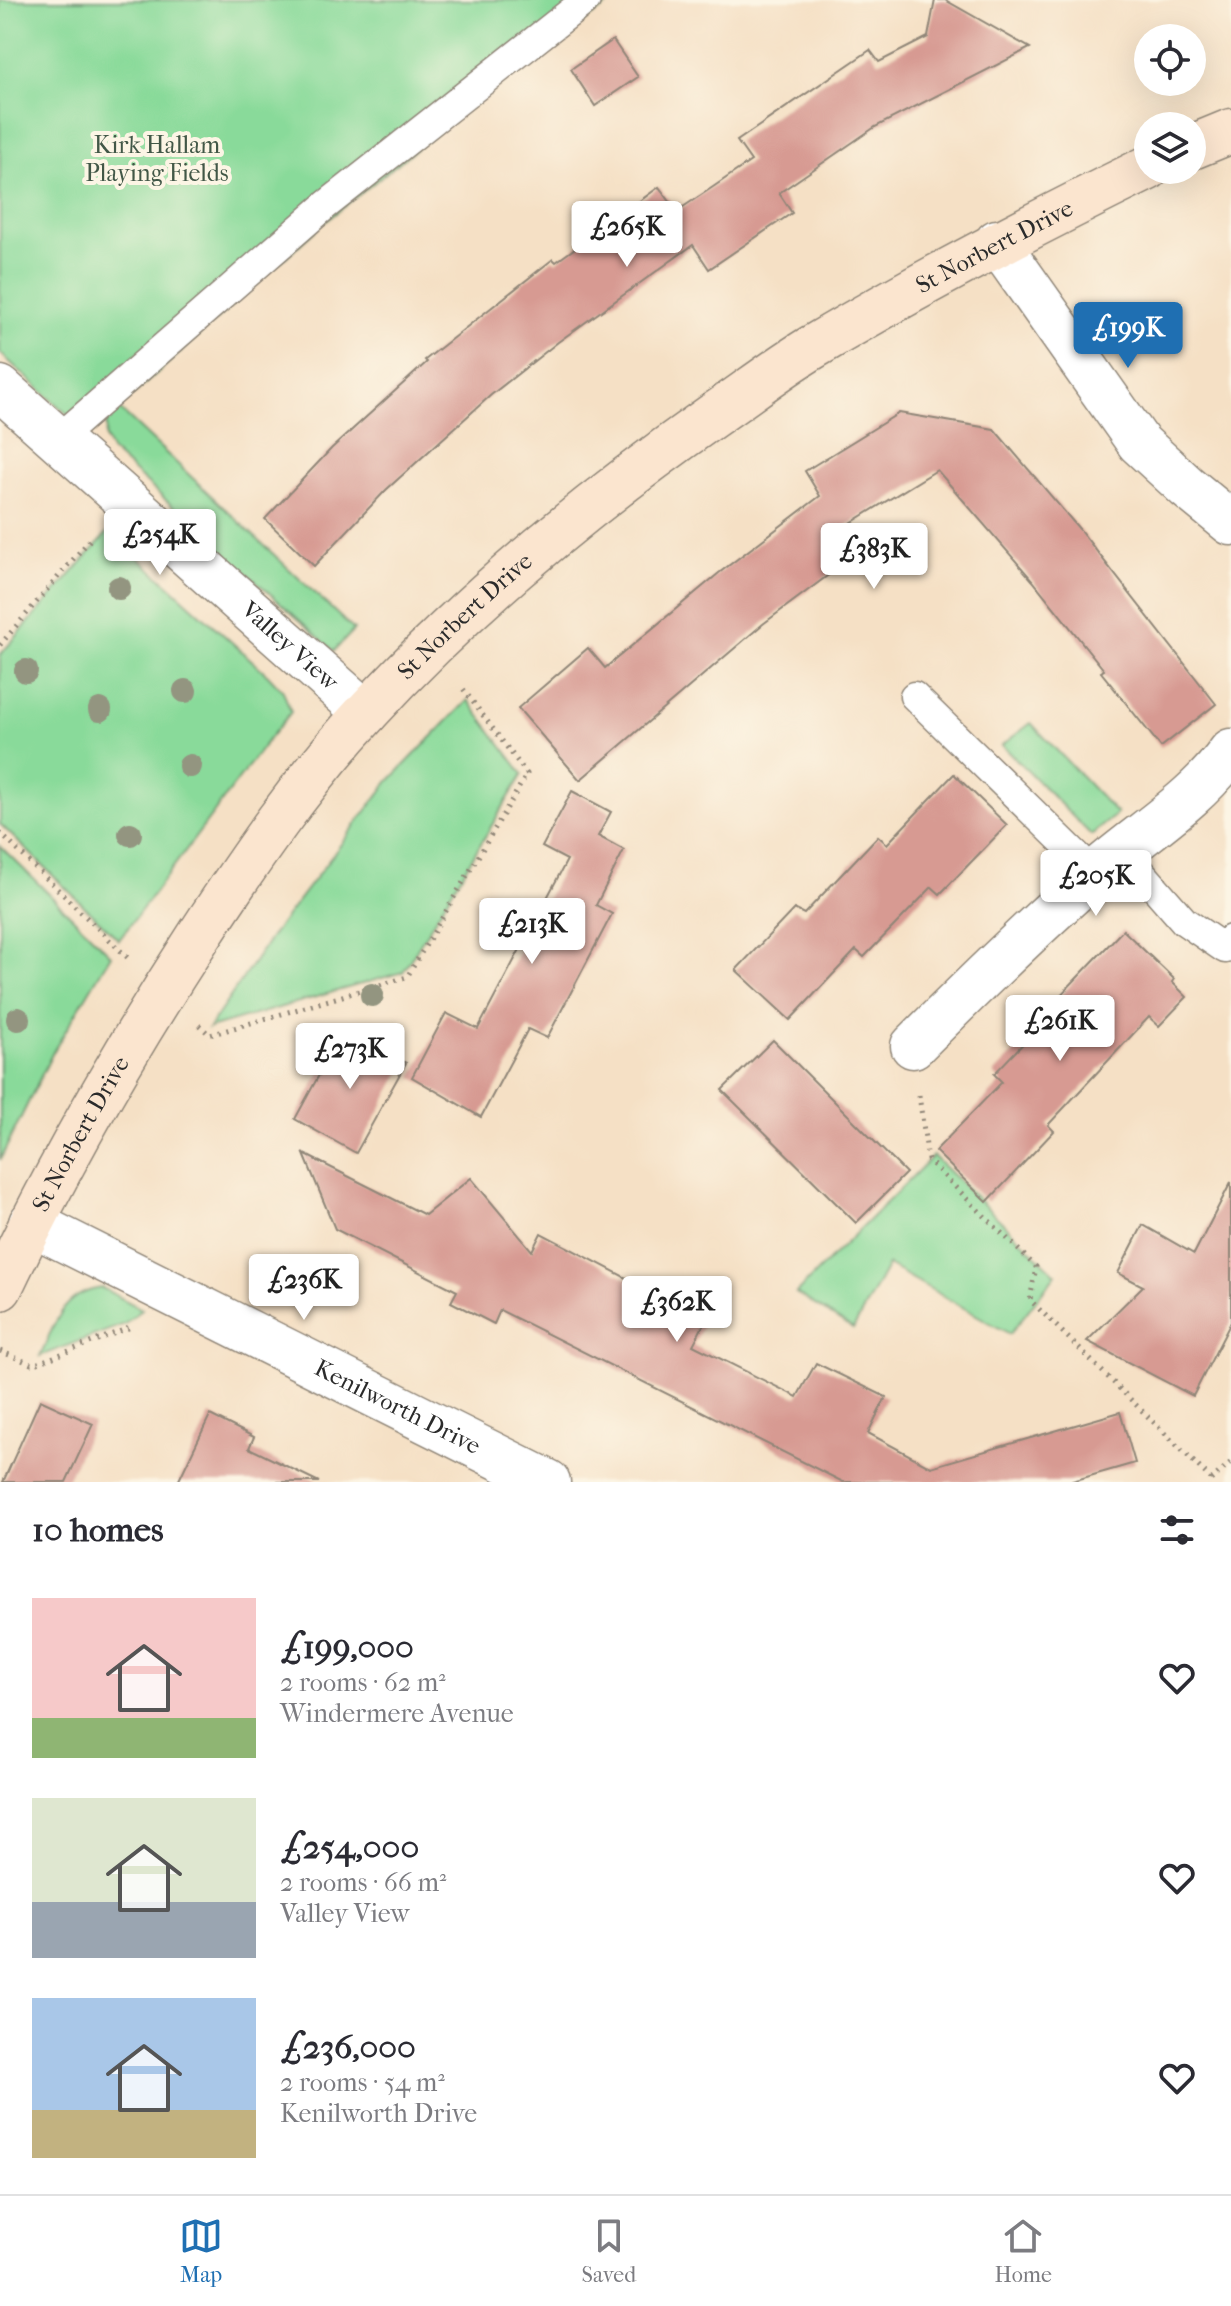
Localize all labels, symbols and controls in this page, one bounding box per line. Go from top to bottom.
map controls [1134,24,1206,184]
button: locate [1134,24,1206,96]
button: layers [1134,112,1206,184]
park label: Kirk Hallam Playing Fields [85,131,229,187]
street label: St Norbert Drive [911,194,1077,299]
pin: £265K [571,201,683,269]
text: £265K [590,211,664,242]
pin: £199K [1072,302,1184,370]
text: £199K [1092,312,1164,343]
pin: £254K [104,509,216,577]
text: £254K [122,519,198,550]
pin: £383K [818,523,930,591]
text: £383K [839,533,909,564]
street label: St Norbert Drive [392,547,538,685]
street label: Valley View [235,595,345,697]
pin: £205K [1040,850,1152,918]
text: £205K [1058,860,1134,891]
pin: £213K [476,898,588,966]
text: £213K [497,908,567,939]
pin: £261K [1004,995,1116,1063]
text: £261K [1024,1005,1096,1036]
pin: £273K [294,1023,406,1091]
text: £273K [314,1033,386,1064]
street label: St Norbert Drive [26,1051,135,1216]
pin: £236K [248,1254,360,1322]
text: £236K [267,1264,341,1295]
pin: £362K [621,1276,733,1344]
text: £362K [640,1286,714,1317]
street label: Kenilworth Drive [310,1353,485,1460]
icon: filters [1155,1508,1199,1552]
text: 10 homes [32,1510,163,1550]
text: £199,000 [280,1627,414,1667]
icon: home [96,1630,192,1726]
icon: heart [1155,1656,1199,1700]
text: 2 rooms · 62 m² [280,1667,446,1698]
text: Windermere Avenue [280,1698,514,1729]
text: £254,000 [280,1827,419,1867]
icon: home [96,1830,192,1926]
icon: heart [1155,1856,1199,1900]
text: 2 rooms · 66 m² [280,1867,446,1898]
text: Valley View [280,1898,410,1929]
text: £236,000 [280,2027,416,2067]
icon: home [96,2030,192,2126]
icon: heart [1155,2056,1199,2100]
text: 2 rooms · 54 m² [280,2067,445,2098]
text: Kenilworth Drive [280,2098,477,2129]
tab: Map [179,2214,223,2288]
tab: Saved [582,2214,636,2288]
tab: Home [995,2214,1052,2288]

